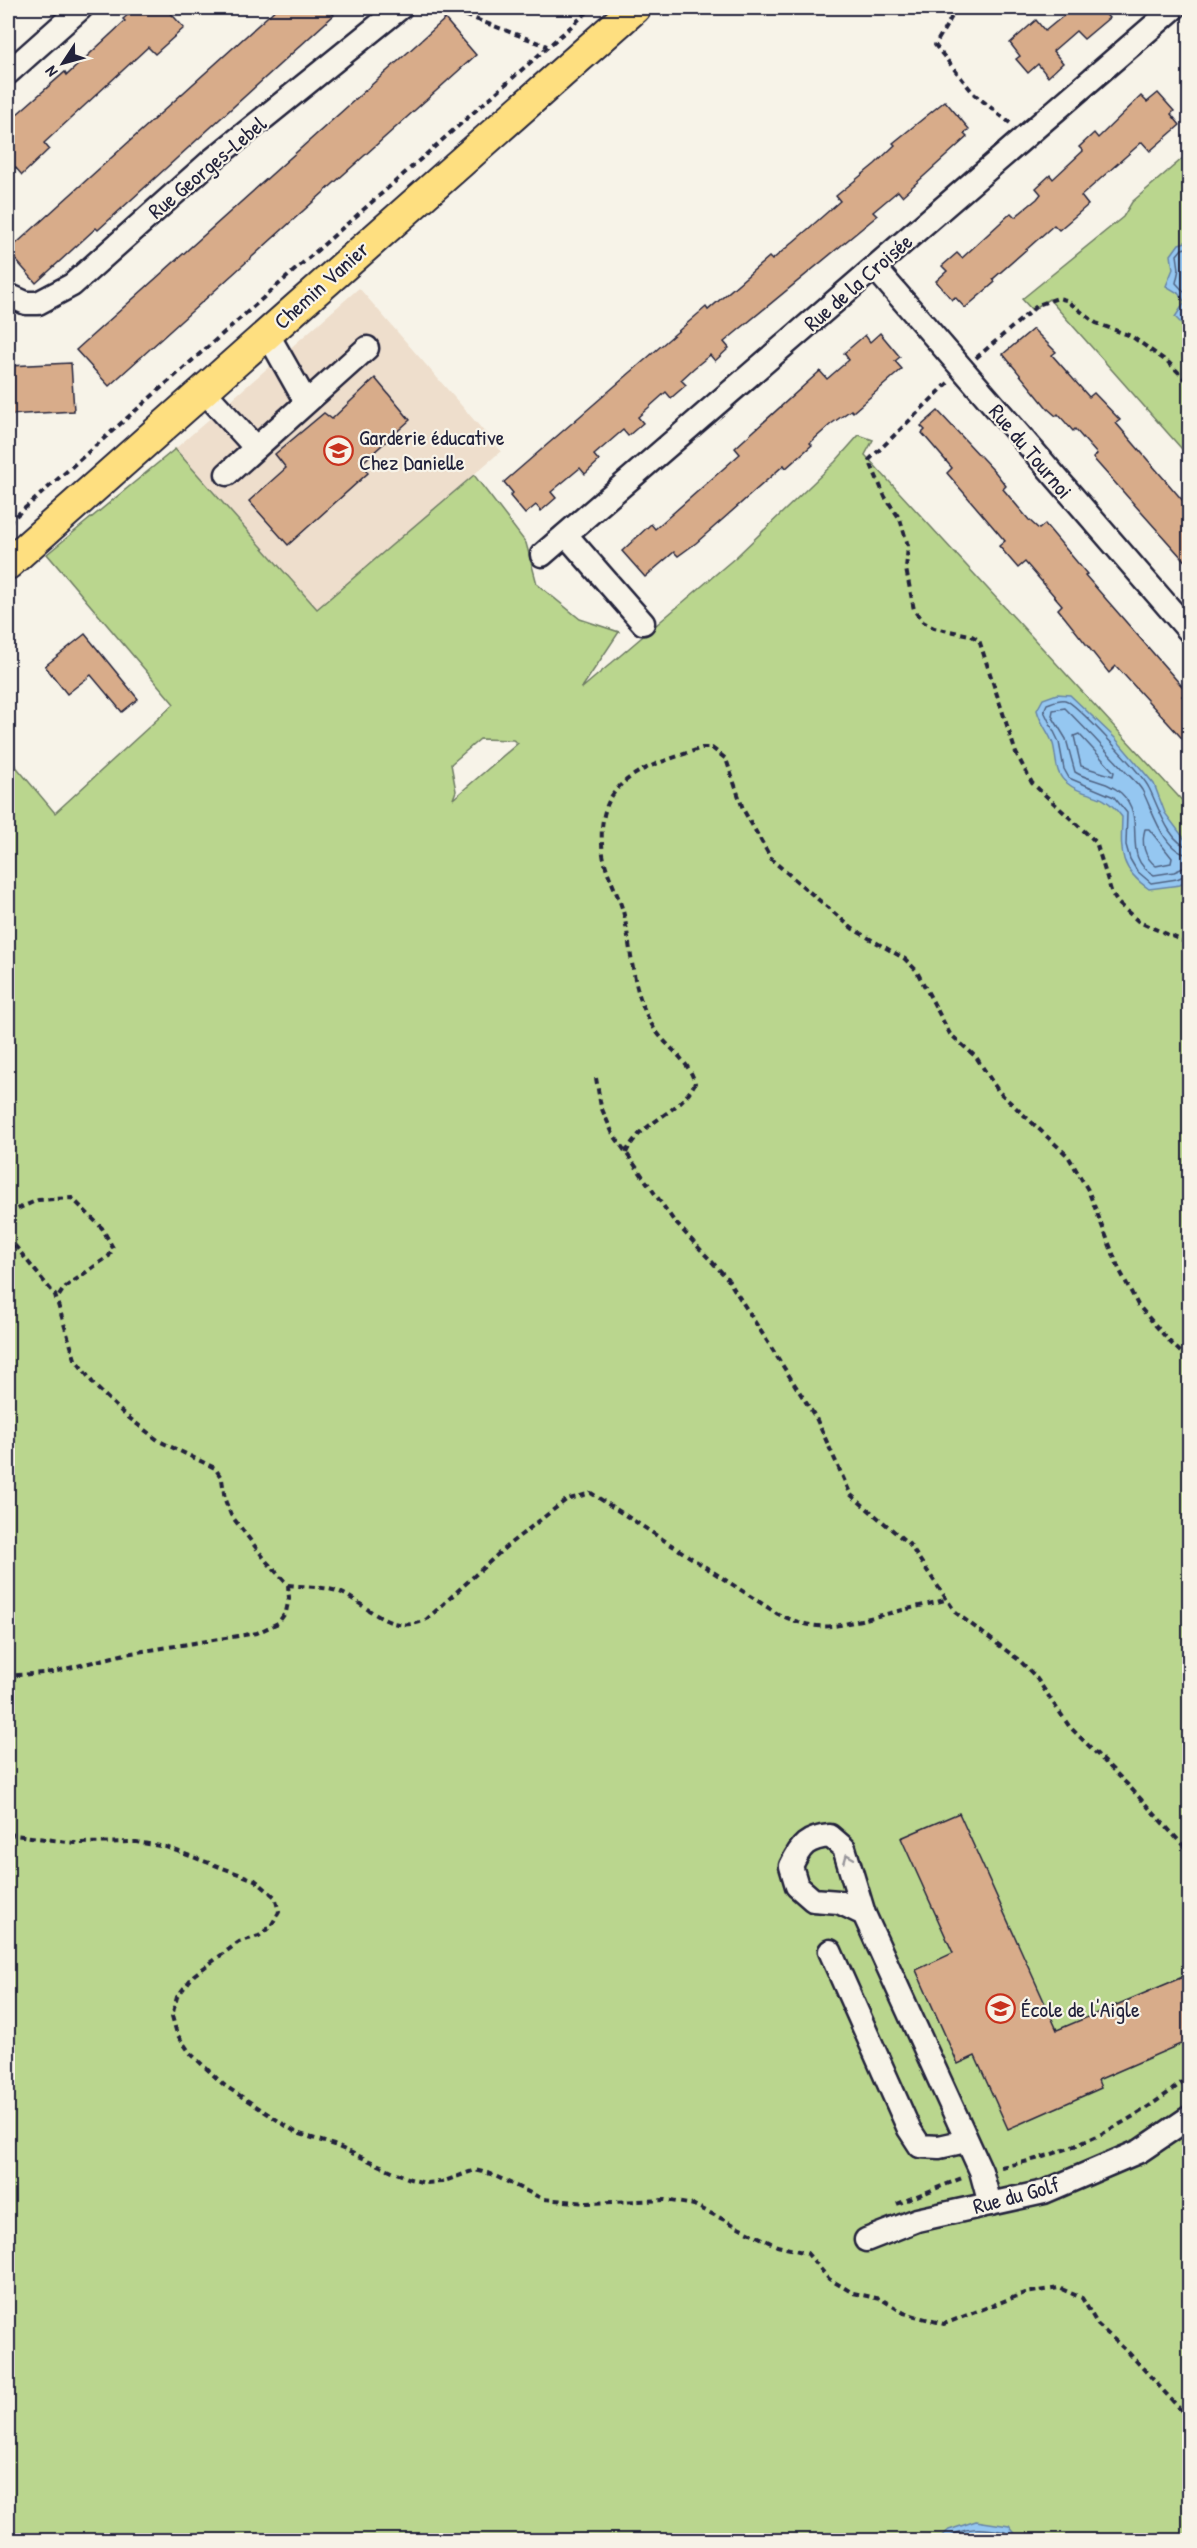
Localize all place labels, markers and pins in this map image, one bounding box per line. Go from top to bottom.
place label: Garderie éducative Chez Danielle [359,422,505,477]
school or university icon: Garderie éducative Chez Danielle [322,434,354,466]
school or university icon: École de l'Aigle [984,1993,1016,2025]
place label: École de l'Aigle [1021,1994,1140,2024]

